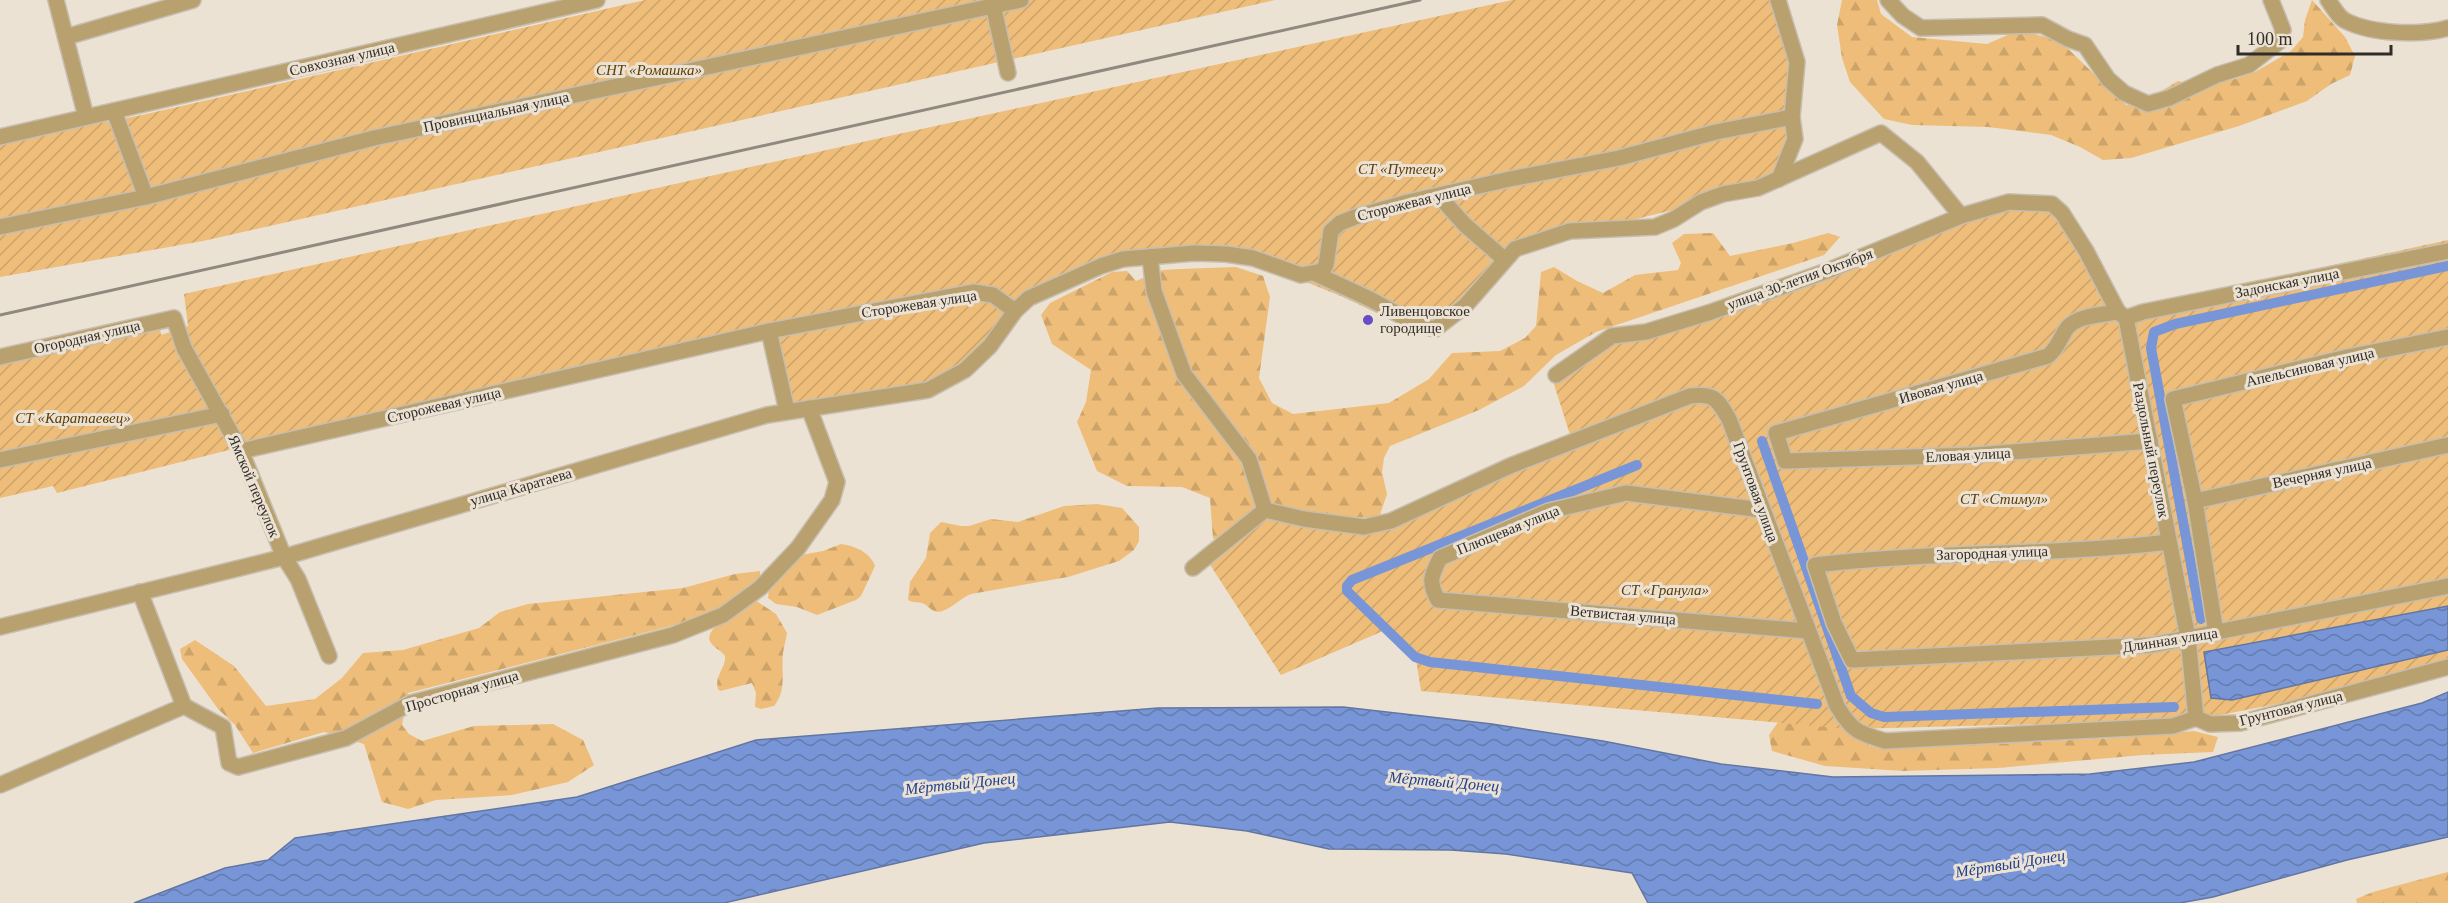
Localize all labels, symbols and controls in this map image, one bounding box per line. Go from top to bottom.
scale bar [2238,18,2391,56]
text: 100 m [2247,29,2293,49]
street label: Совхозная улица [288,39,396,79]
park label: СНТ «Ромашка» [596,62,702,78]
street label: Провинциальная улица [422,89,571,135]
park label: СТ «Путеец» [1358,161,1444,177]
street label: Сторожевая улица [1356,180,1473,224]
street label: улица 30-летия Октября [1725,245,1875,313]
street label: Задонская улица [2234,265,2341,301]
street label: Сторожевая улица [860,287,978,321]
place label: Ливенцовское городище [1380,303,1470,336]
marker: Ливенцовское городище [1361,313,1375,327]
street label: Огородная улица [32,317,142,357]
street label: Апельсиновая улица [2244,344,2376,390]
street label: Ивовая улица [1897,367,1985,407]
street label: Раздольный переулок [2130,381,2172,520]
street label: Сторожевая улица [386,384,503,426]
park label: СТ «Каратаевец» [15,410,131,426]
street label: Ямской переулок [225,432,283,540]
street label: Грунтовая улица [1730,440,1782,545]
street label: Еловая улица [1925,445,2011,465]
street label: Вечерняя улица [2271,455,2373,491]
street label: улица Каратаева [469,465,574,509]
park label: СТ «Стимул» [1960,491,2048,507]
street label: Плющевая улица [1454,502,1562,558]
street label: Загородная улица [1936,543,2049,563]
park label: СТ «Гранула» [1621,582,1709,598]
street label: Ветвистая улица [1569,602,1677,628]
street label: Длинная улица [2121,625,2219,655]
street label: Просторная улица [404,667,521,715]
street label: Грунтовая улица [2238,687,2345,729]
water label: Мёртвый Донец [1387,768,1500,796]
water label: Мёртвый Донец [903,769,1016,799]
water label: Мёртвый Донец [1953,846,2066,882]

